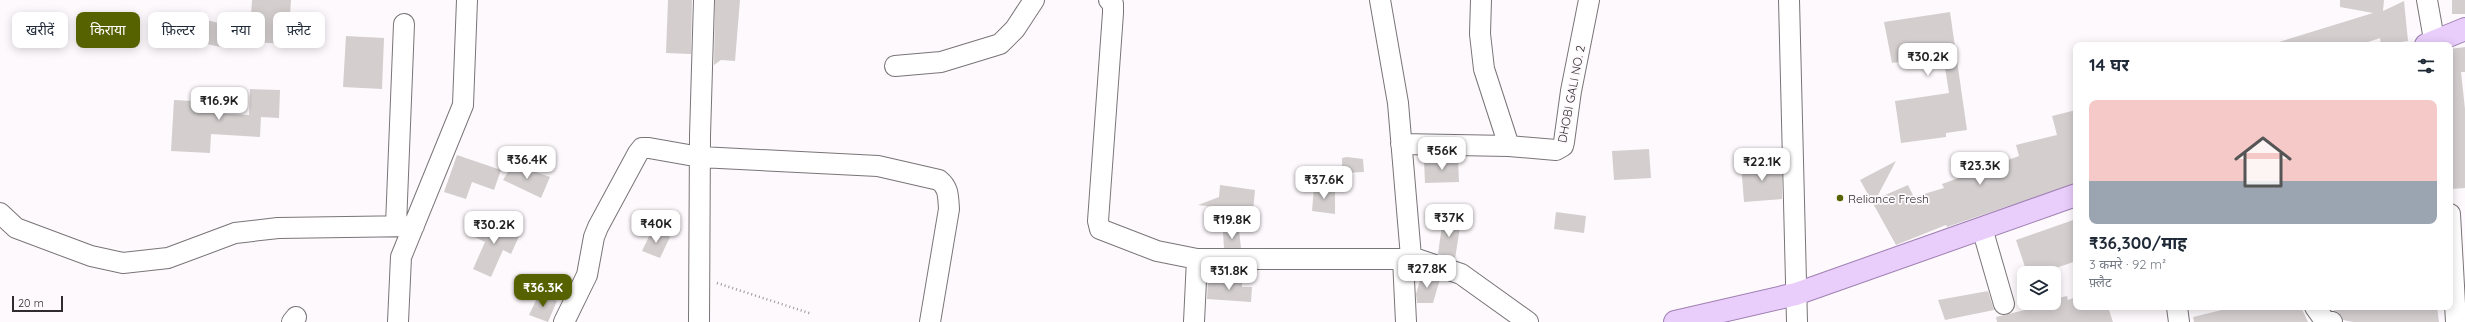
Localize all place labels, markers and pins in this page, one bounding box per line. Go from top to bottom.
pin: ₹30.2K [1895,43,1961,77]
pin: ₹16.9K [186,87,252,121]
pin: ₹56K [1418,137,1466,171]
pin: ₹36.4K [494,146,560,180]
pin: ₹22.1K [1729,148,1795,182]
pin: ₹23.3K [1947,152,2013,186]
pin: ₹37.6K [1291,166,1357,200]
place label: Reliance Fresh [1848,191,1929,206]
marker: Reliance Fresh [1835,193,1845,203]
pin: ₹37K [1425,204,1473,238]
pin: ₹19.8K [1199,206,1265,240]
pin: ₹40K [632,210,680,244]
pin: ₹30.2K [461,211,527,245]
pin: ₹27.8K [1394,255,1460,289]
pin: ₹31.8K [1196,257,1262,291]
pin: ₹36.3K [510,274,576,308]

